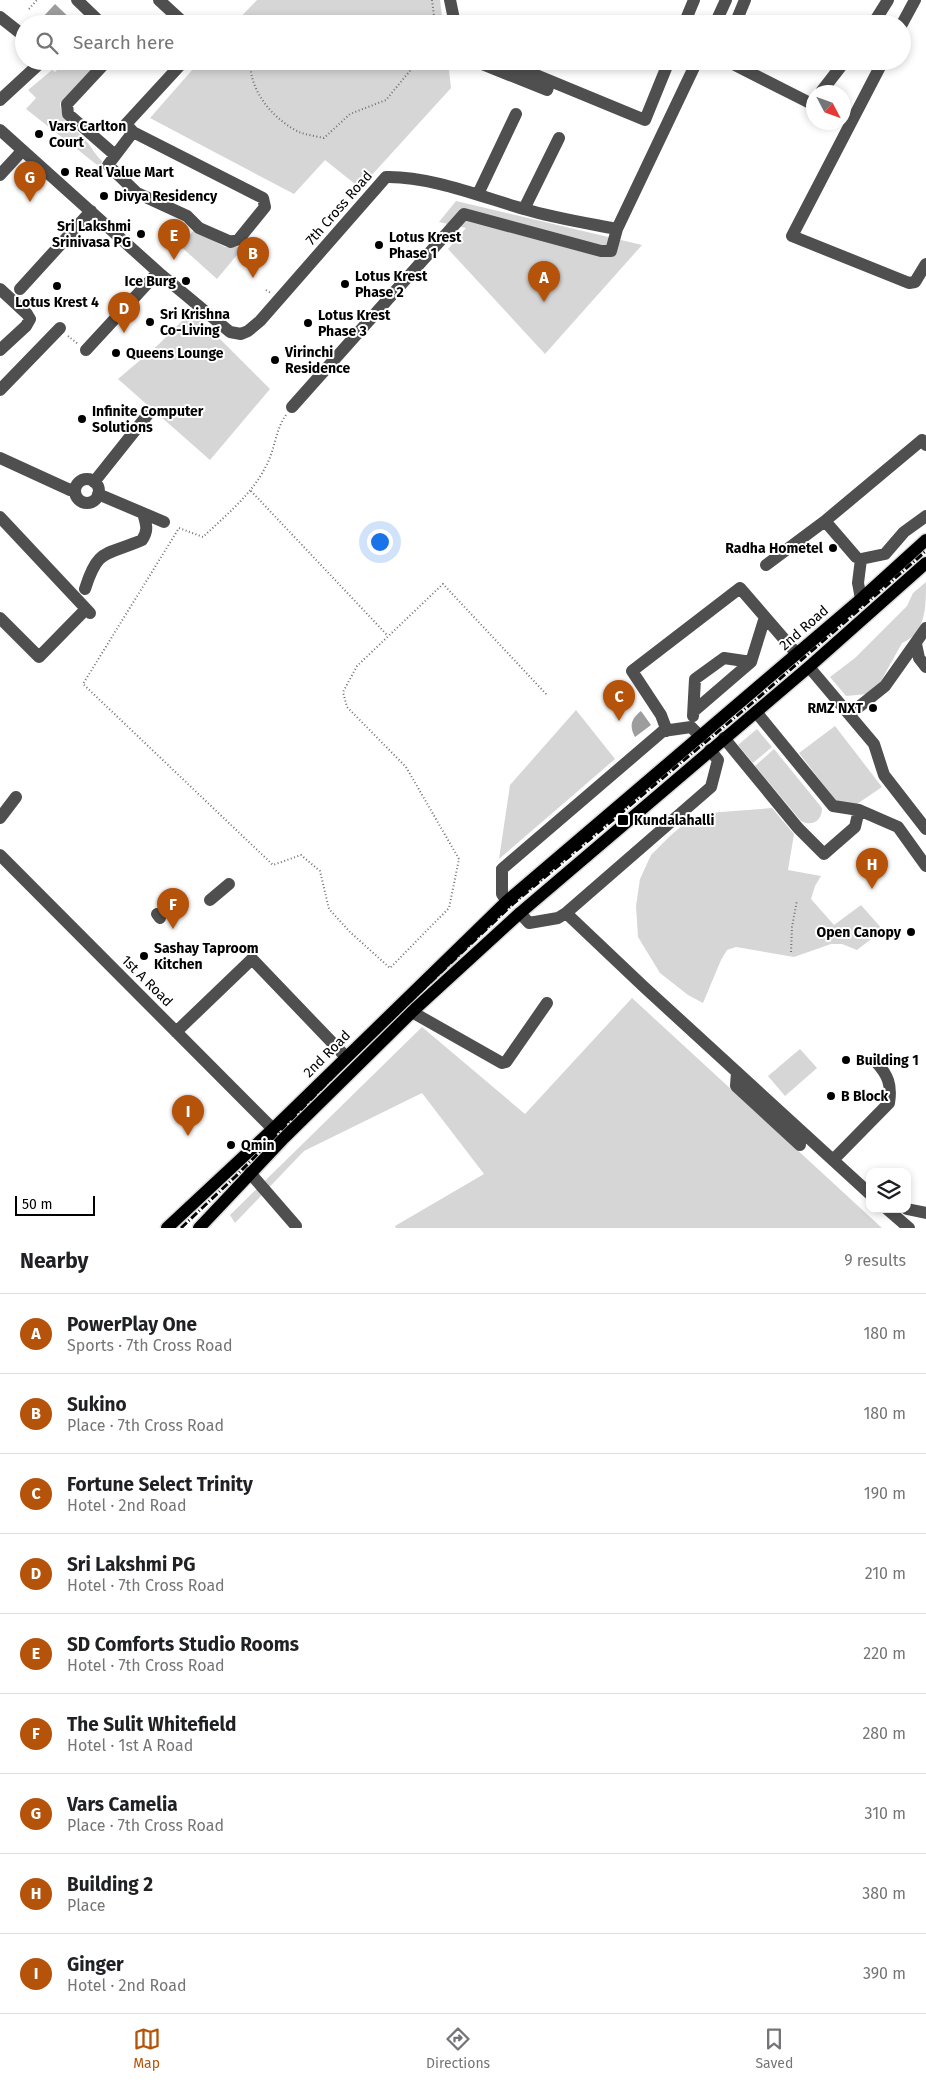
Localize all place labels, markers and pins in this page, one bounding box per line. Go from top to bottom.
place label: Vars Carlton Court [48,118,126,151]
marker: Vars Carlton Court [33,128,45,140]
pin: G [14,161,46,202]
place label: Real Value Mart [75,164,174,181]
marker: Real Value Mart [59,166,71,178]
place label: Divya Residency [114,188,218,205]
marker: Divya Residency [98,190,110,202]
place label: Sri Lakshmi Srinivasa PG [52,218,131,251]
pin: E [158,219,190,260]
marker: Sri Lakshmi Srinivasa PG [135,228,147,240]
place label: Lotus Krest Phase 1 [389,229,462,262]
pin: B [237,237,269,278]
marker: Lotus Krest Phase 1 [373,239,385,251]
pin: A [528,261,560,302]
place label: Lotus Krest Phase 2 [355,268,428,301]
place label: Ice Burg [125,273,176,290]
marker: Ice Burg [180,275,192,287]
marker: Lotus Krest Phase 2 [339,278,351,290]
marker: Lotus Krest 4 [51,280,63,292]
pin: D [108,292,140,333]
place label: Lotus Krest 4 [15,294,99,311]
place label: Sri Krishna Co-Living [160,306,230,339]
place label: Lotus Krest Phase 3 [318,307,391,340]
marker: Sri Krishna Co-Living [144,316,156,328]
marker: Lotus Krest Phase 3 [302,317,314,329]
place label: Virinchi Residence [284,344,350,377]
place label: Queens Lounge [126,345,224,362]
marker: Queens Lounge [110,347,122,359]
marker: Virinchi Residence [269,354,281,366]
place label: Infinite Computer Solutions [92,403,204,436]
marker: Infinite Computer Solutions [76,413,88,425]
place label: Radha Hometel [725,540,824,557]
marker: Radha Hometel [827,542,839,554]
pin: C [603,680,635,721]
place label: RMZ NXT [807,700,863,717]
marker: RMZ NXT [867,702,879,714]
place label: Kundalahalli [634,812,714,829]
marker: Kundalahalli [616,813,630,827]
pin: H [856,848,888,889]
pin: F [157,888,189,929]
place label: Open Canopy [817,924,902,941]
marker: Open Canopy [905,926,917,938]
place label: Sashay Taproom Kitchen [154,940,259,973]
marker: Sashay Taproom Kitchen [138,950,150,962]
place label: Building 1 [856,1052,919,1069]
marker: Building 1 [840,1054,852,1066]
place label: B Block [841,1088,889,1105]
marker: B Block [825,1090,837,1102]
pin: I [172,1095,204,1136]
place label: Qmin [241,1137,275,1154]
marker: Qmin [225,1139,237,1151]

